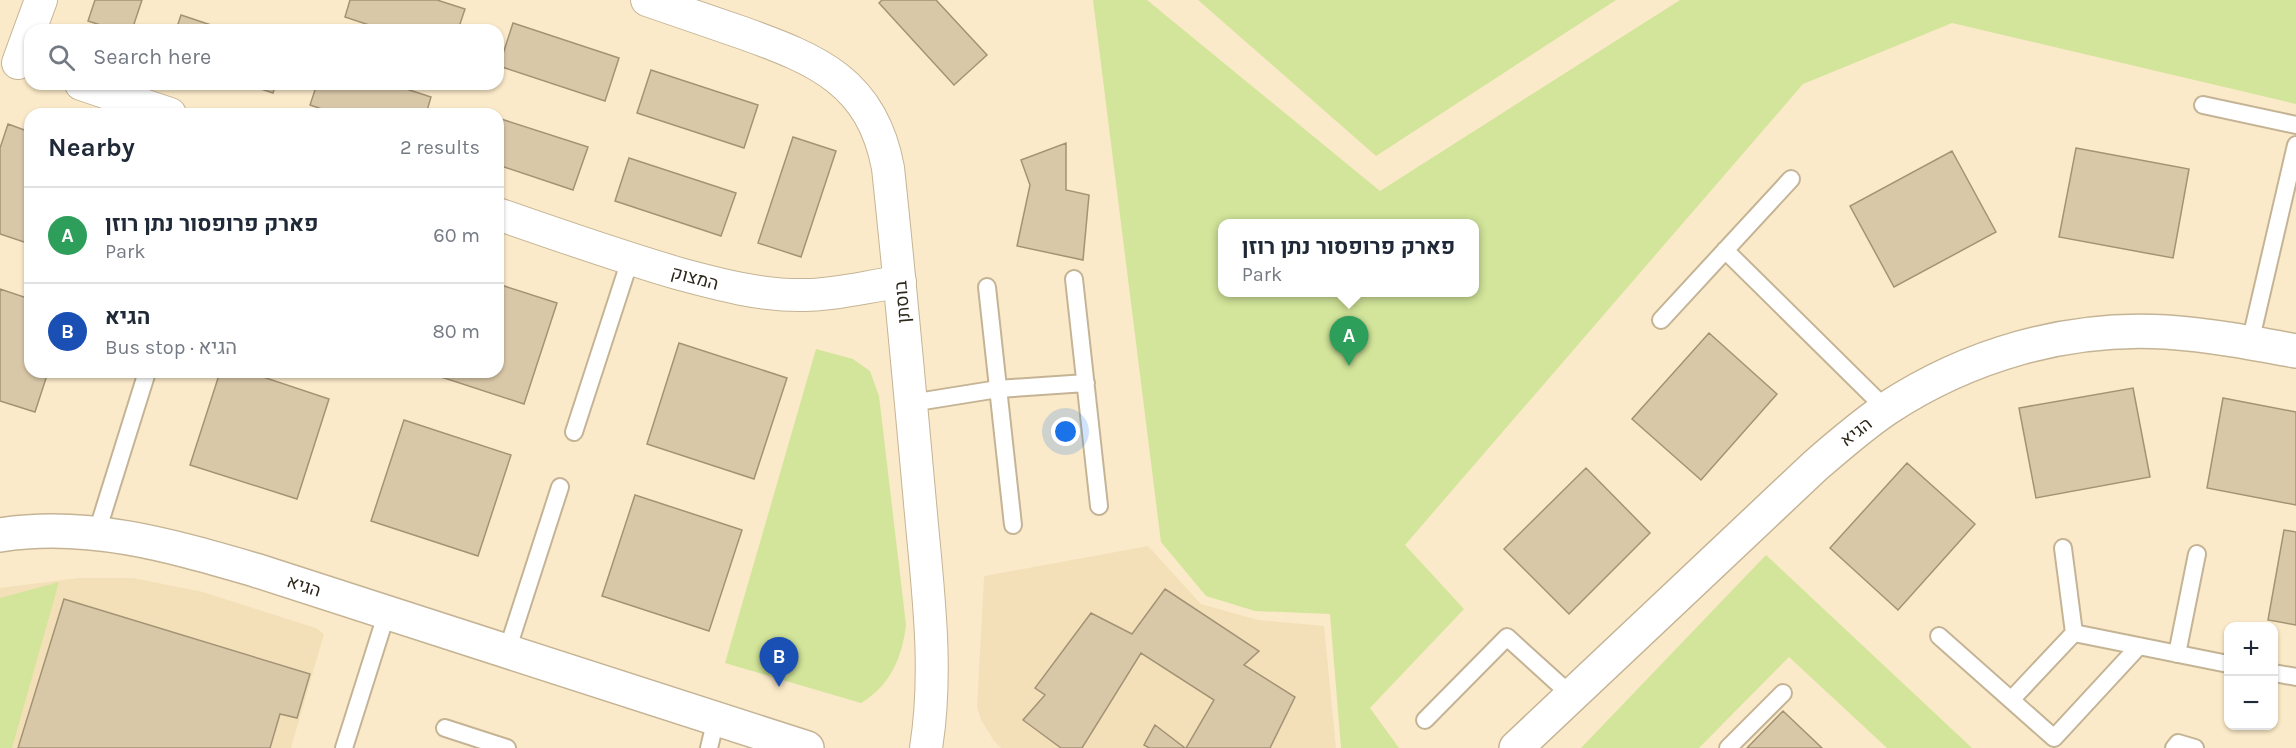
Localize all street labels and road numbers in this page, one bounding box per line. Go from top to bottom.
street label: המצוק [669,261,721,295]
street label: בוסתן [889,279,915,324]
street label: הגיא [1836,413,1876,451]
street label: הגיא [284,570,324,602]

